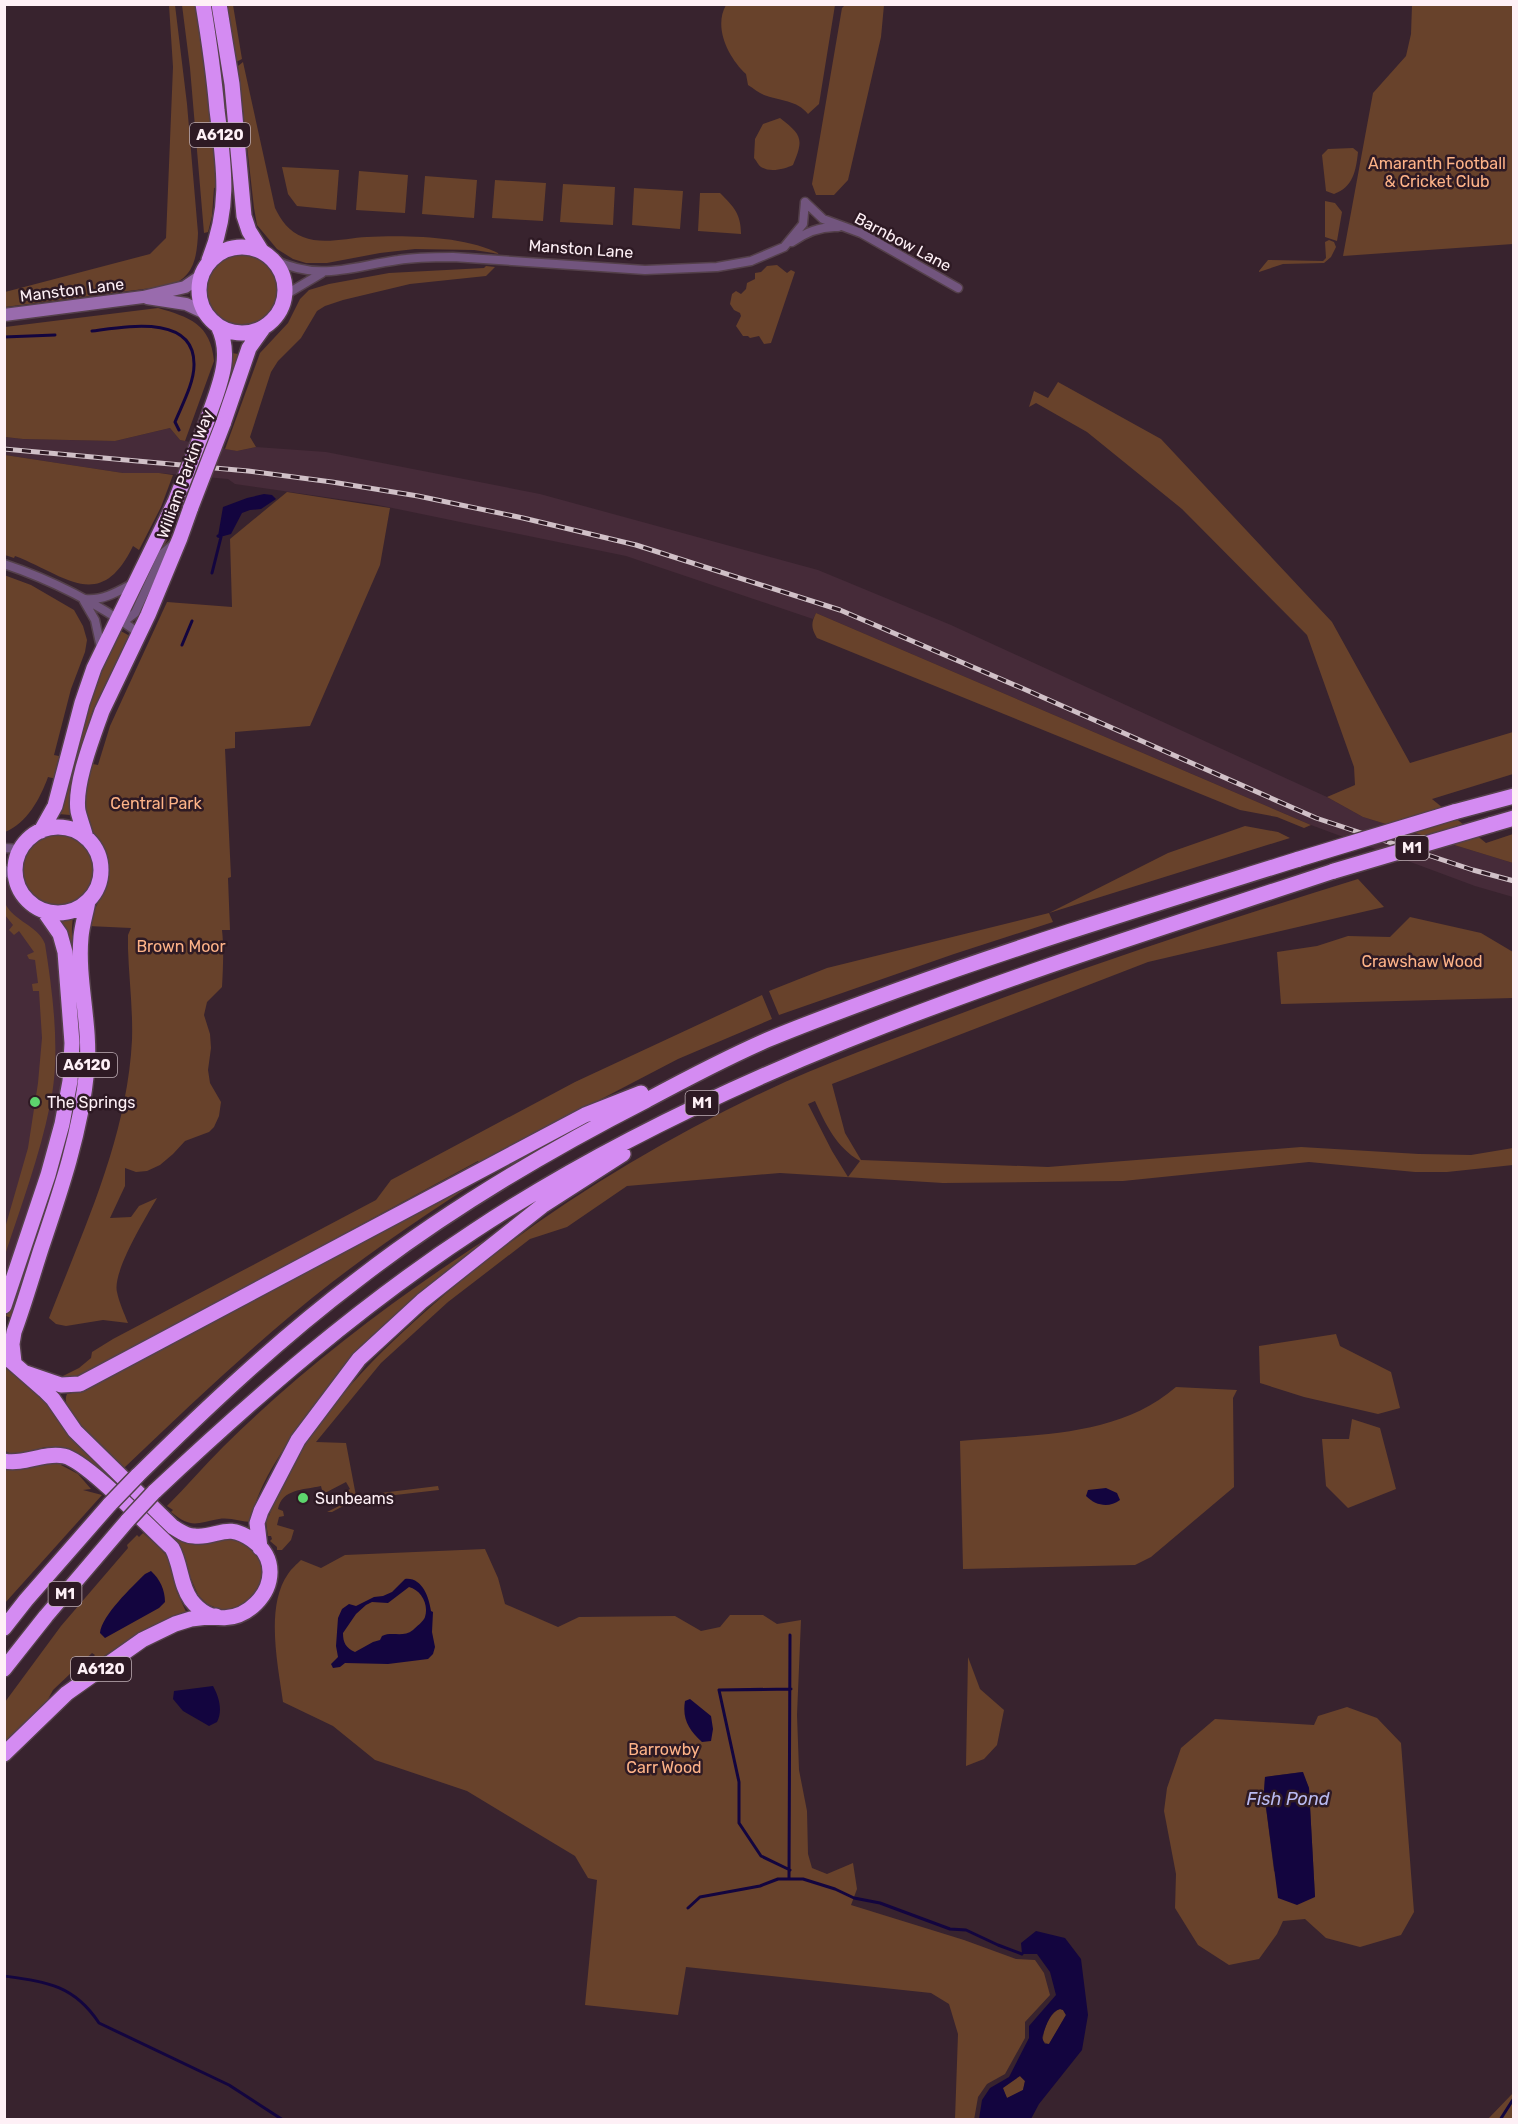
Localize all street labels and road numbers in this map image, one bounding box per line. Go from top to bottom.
road number: A6120 [190,123,250,147]
street label: Barnbow Lane [851,209,955,275]
street label: Manston Lane [528,236,634,262]
street label: Manston Lane [19,274,125,306]
street label: William Parkin Way [153,407,217,541]
road number: M1 [1396,836,1428,860]
road number: A6120 [57,1053,117,1077]
road number: M1 [686,1091,718,1115]
road number: M1 [48,1582,82,1606]
road number: A6120 [71,1657,131,1681]

